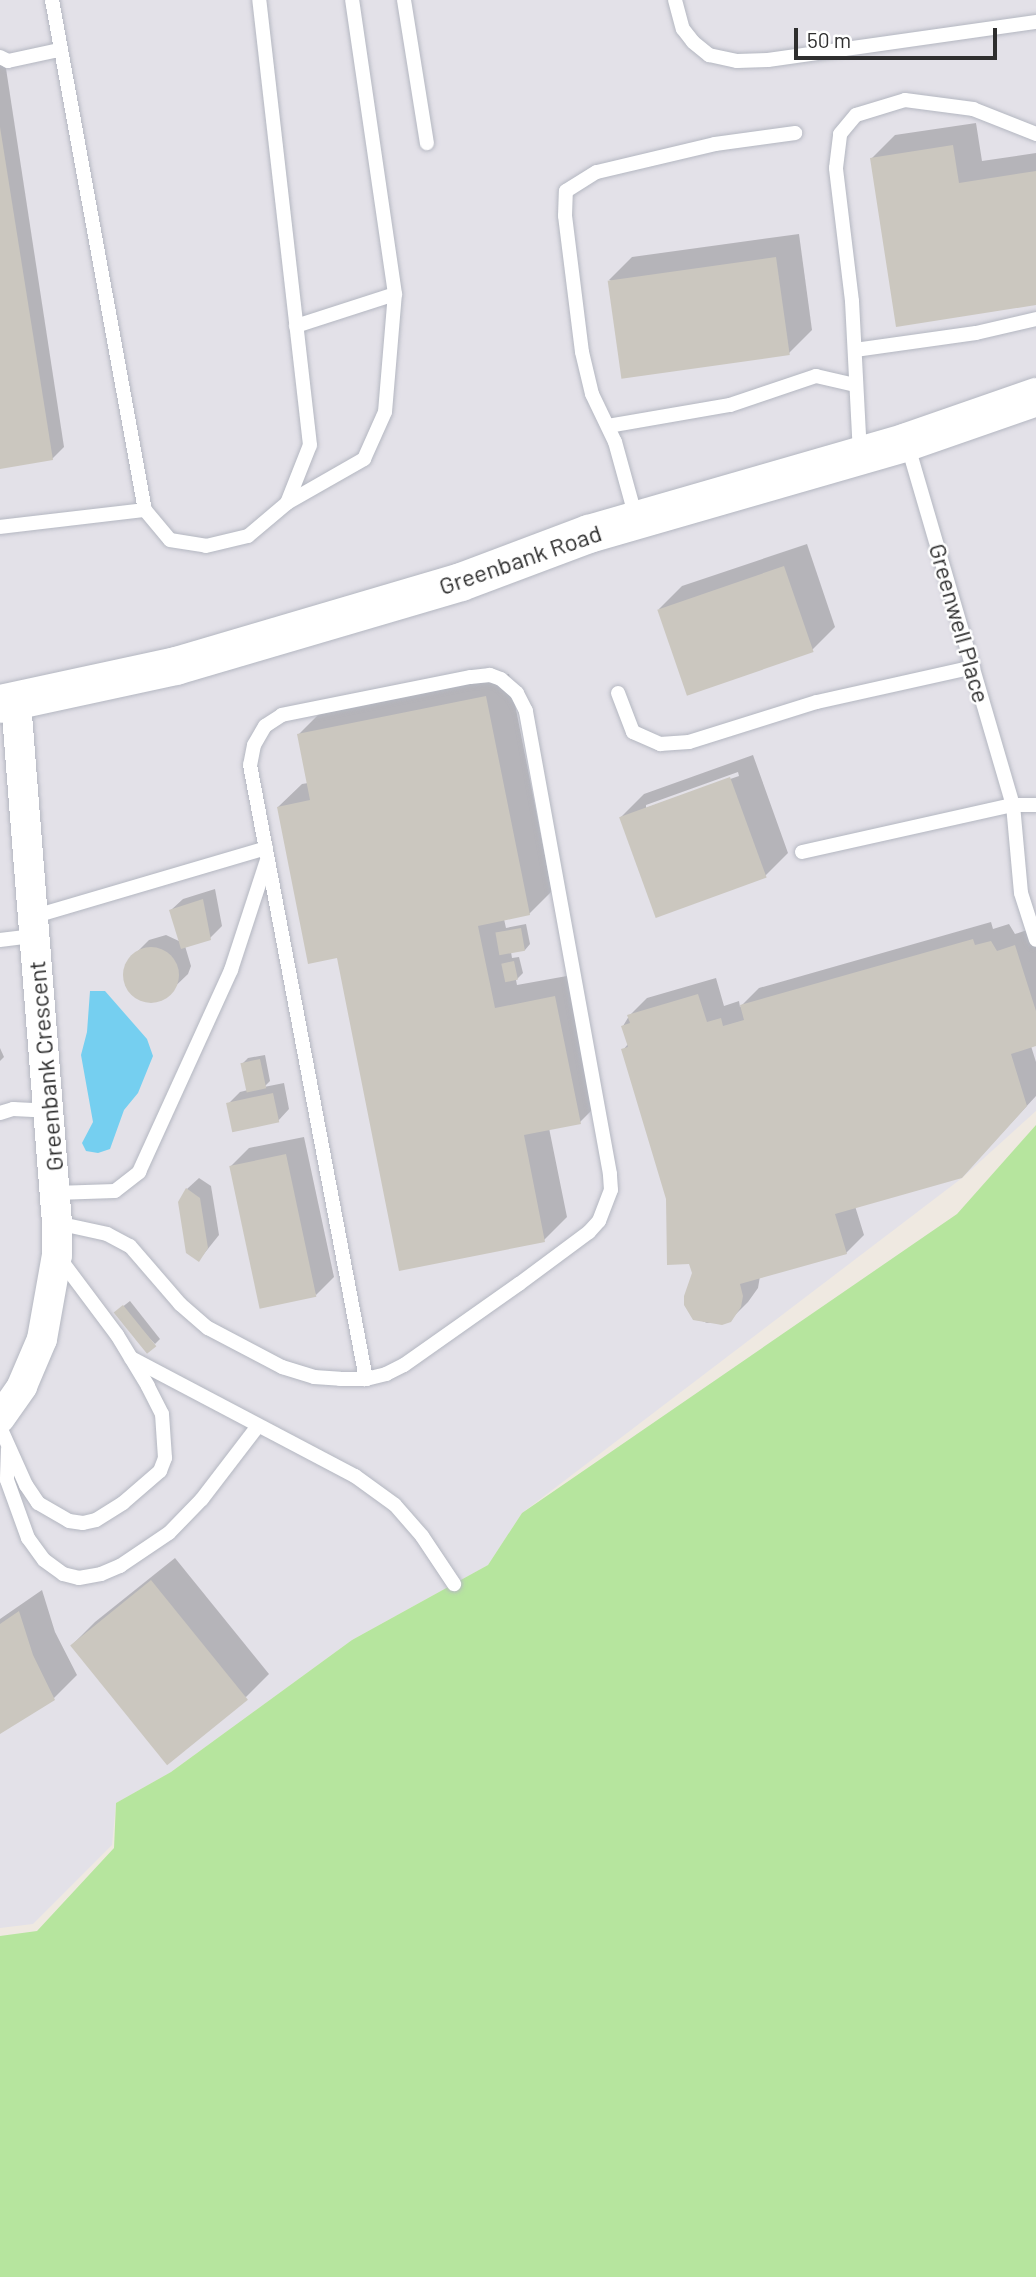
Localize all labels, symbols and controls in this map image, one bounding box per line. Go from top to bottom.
scale bar [798,14,1001,58]
text: 50 m [807,27,851,52]
street label: Greenbank Road [435,518,605,600]
street label: Greenwell Place [924,540,996,706]
street label: Greenbank Crescent [21,960,69,1172]

